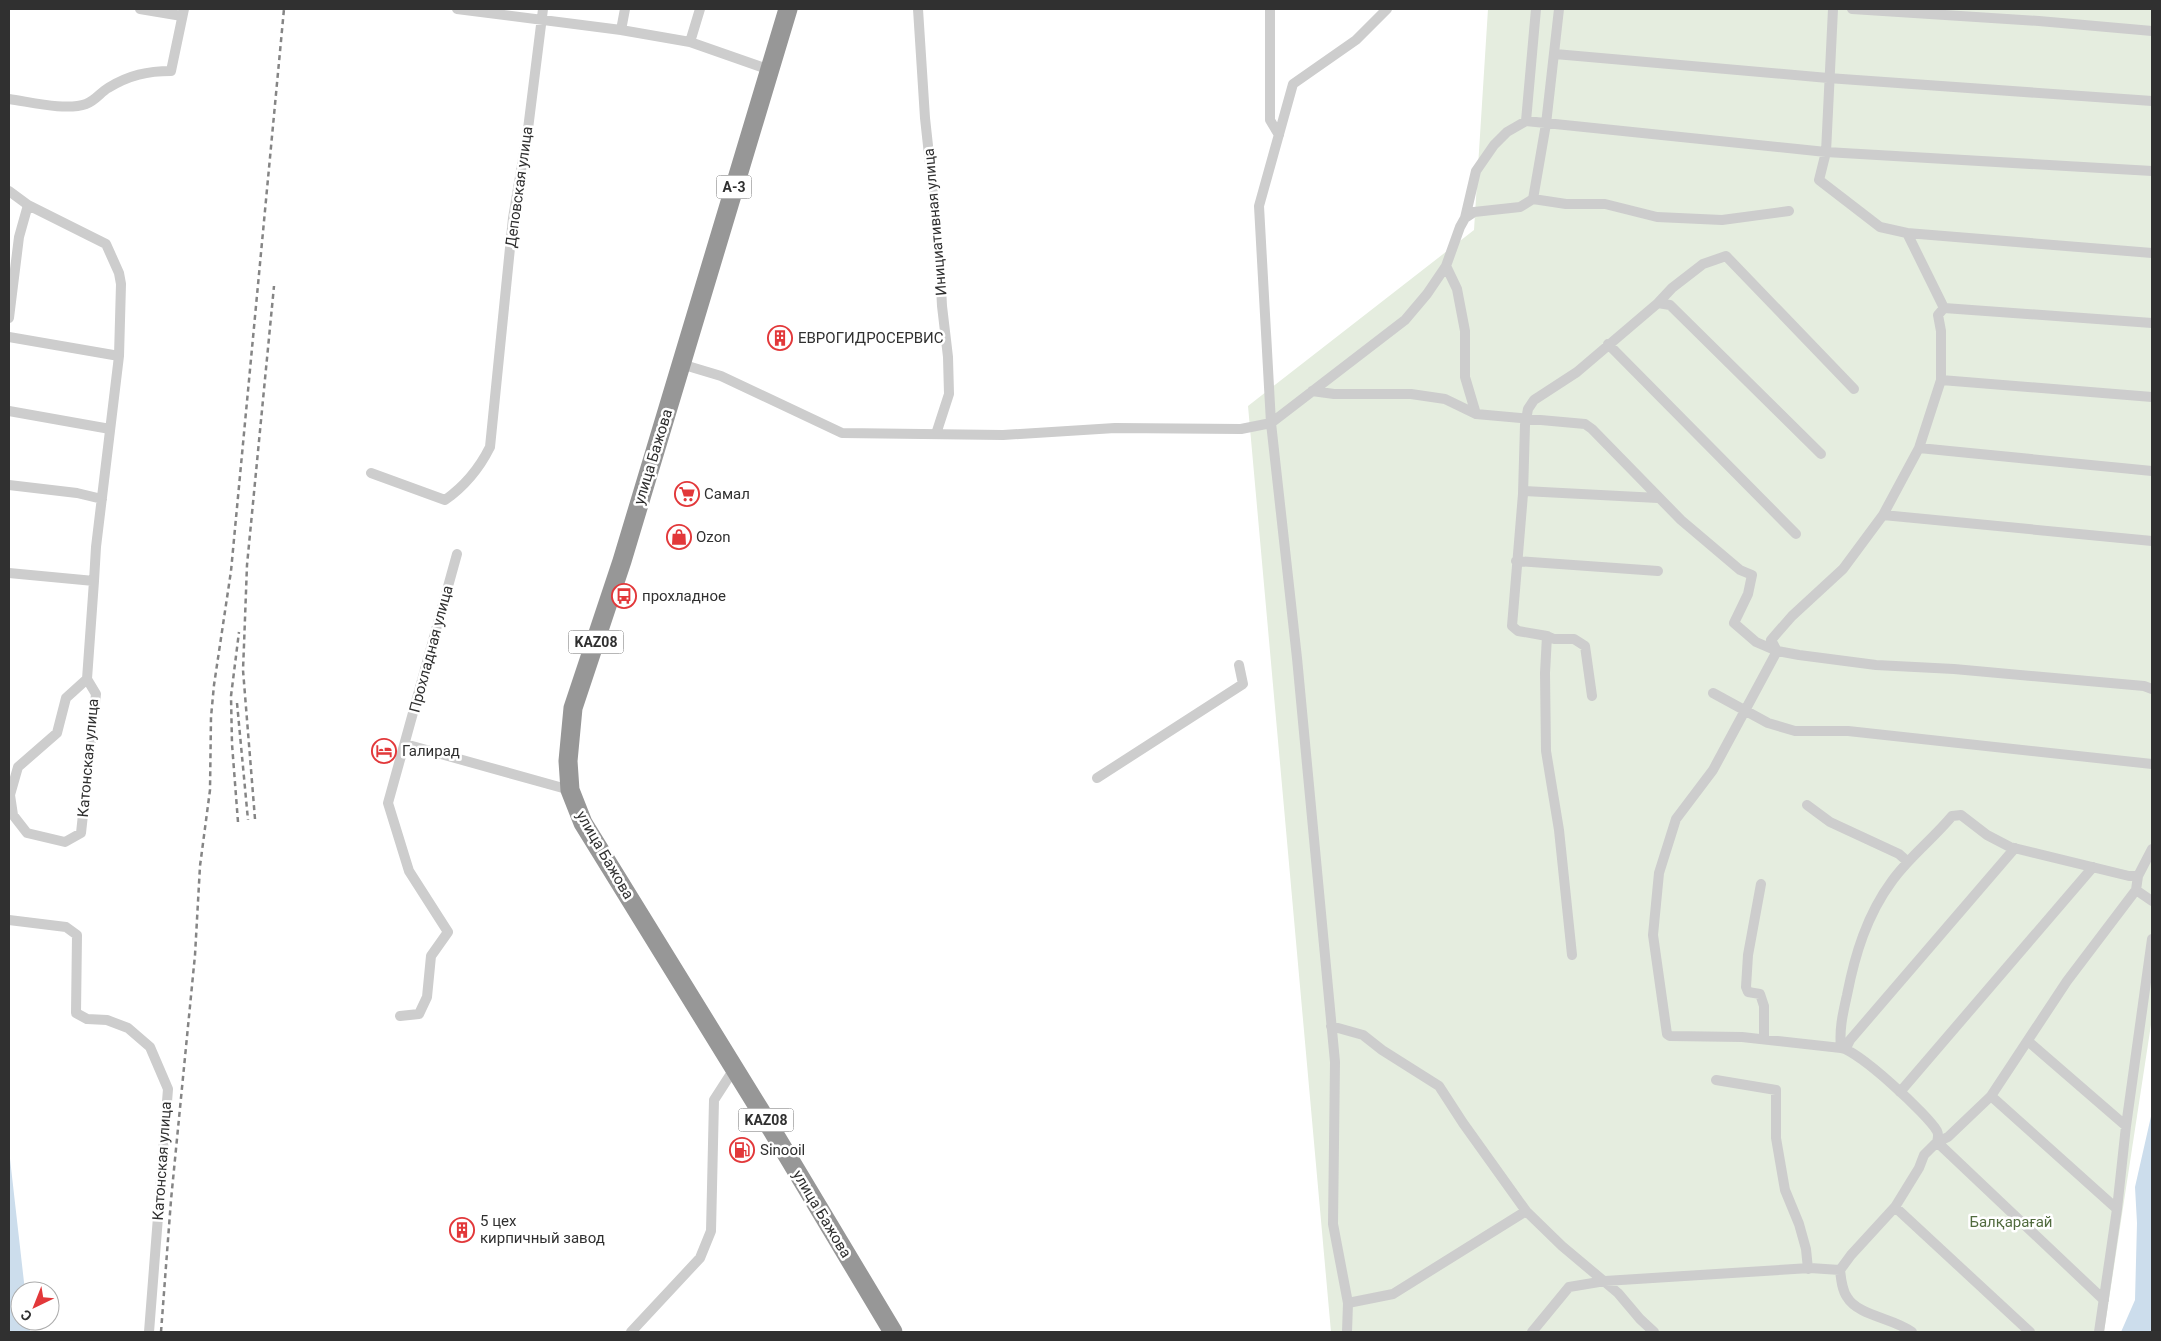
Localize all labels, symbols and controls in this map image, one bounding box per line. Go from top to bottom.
street label: Деповская улица [502,125,536,249]
street label: Инициативная улица [920,147,950,297]
road number: A-3 [716,176,752,198]
building icon: ЕВРОГИДРОСЕРВИС [767,325,793,351]
place label: ЕВРОГИДРОСЕРВИС [798,329,944,347]
street label: улица Бажова [630,407,676,507]
supermarket icon: Самал [674,481,700,507]
place label: Самал [704,485,750,503]
shop icon: Ozon [666,524,692,550]
place label: Ozon [696,528,730,546]
bus stop icon: прохладное [611,583,637,609]
street label: Прохладная улица [405,584,457,714]
place label: прохладное [642,587,726,605]
road number: KAZ08 [568,630,624,654]
street label: Катонская улица [74,698,102,818]
hotel icon: Галирад [371,738,397,764]
place label: Галирад [402,742,460,760]
street label: улица Бажова [572,808,638,902]
street label: Катонская улица [149,1101,175,1221]
road number: KAZ08 [738,1108,794,1132]
fuel station icon: Sinooil [729,1137,755,1163]
place label: Sinooil [760,1141,805,1159]
street label: улица Бажова [789,1167,855,1261]
place label: 5 цех кирпичный завод [480,1212,605,1247]
park label: Балқарағай [1970,1213,2053,1231]
building icon: 5 цех кирпичный завод [449,1217,475,1243]
north arrow [10,1281,60,1331]
text: С [17,1307,35,1324]

